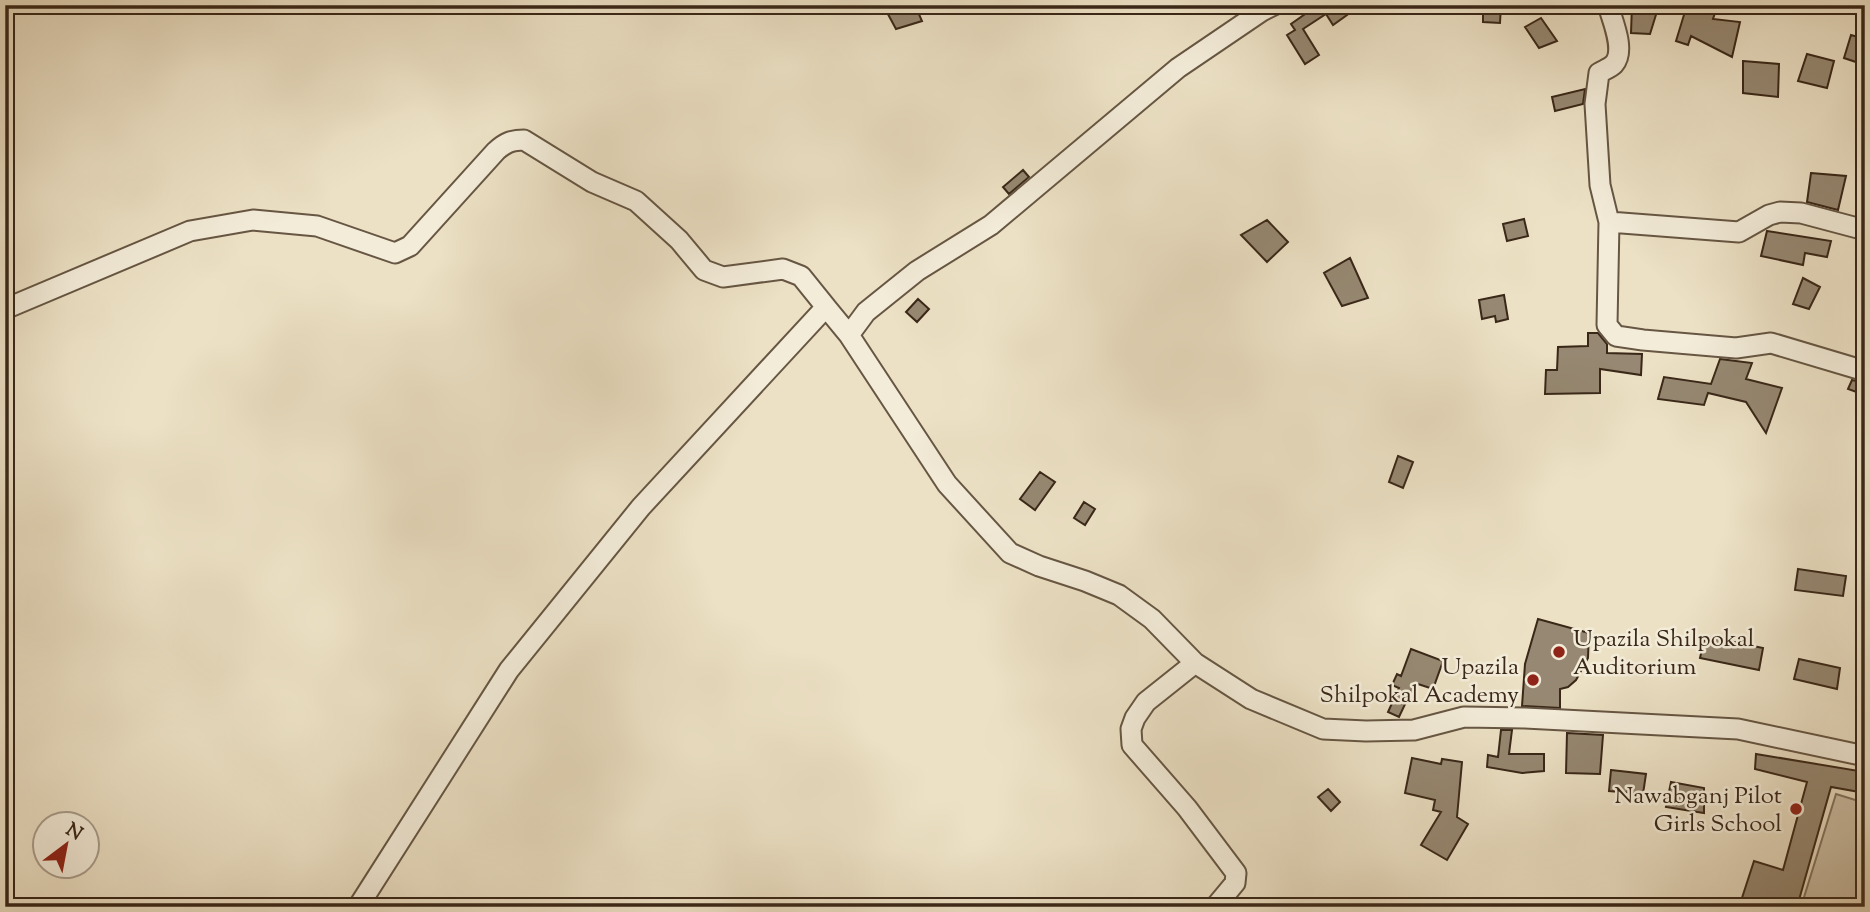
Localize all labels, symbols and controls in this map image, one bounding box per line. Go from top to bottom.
place label: Upazila Shilpokal Auditorium [1573,623,1755,685]
marker: Upazila Shilpokal Auditorium [1551,644,1567,660]
place label: Upazila Shilpokal Academy [1320,651,1519,713]
marker: Upazila Shilpokal Academy [1525,672,1541,688]
place label: Nawabganj Pilot Girls School [1614,780,1782,842]
marker: Nawabganj Pilot Girls School [1788,801,1804,817]
north arrow [32,810,102,880]
text: N [60,817,87,848]

